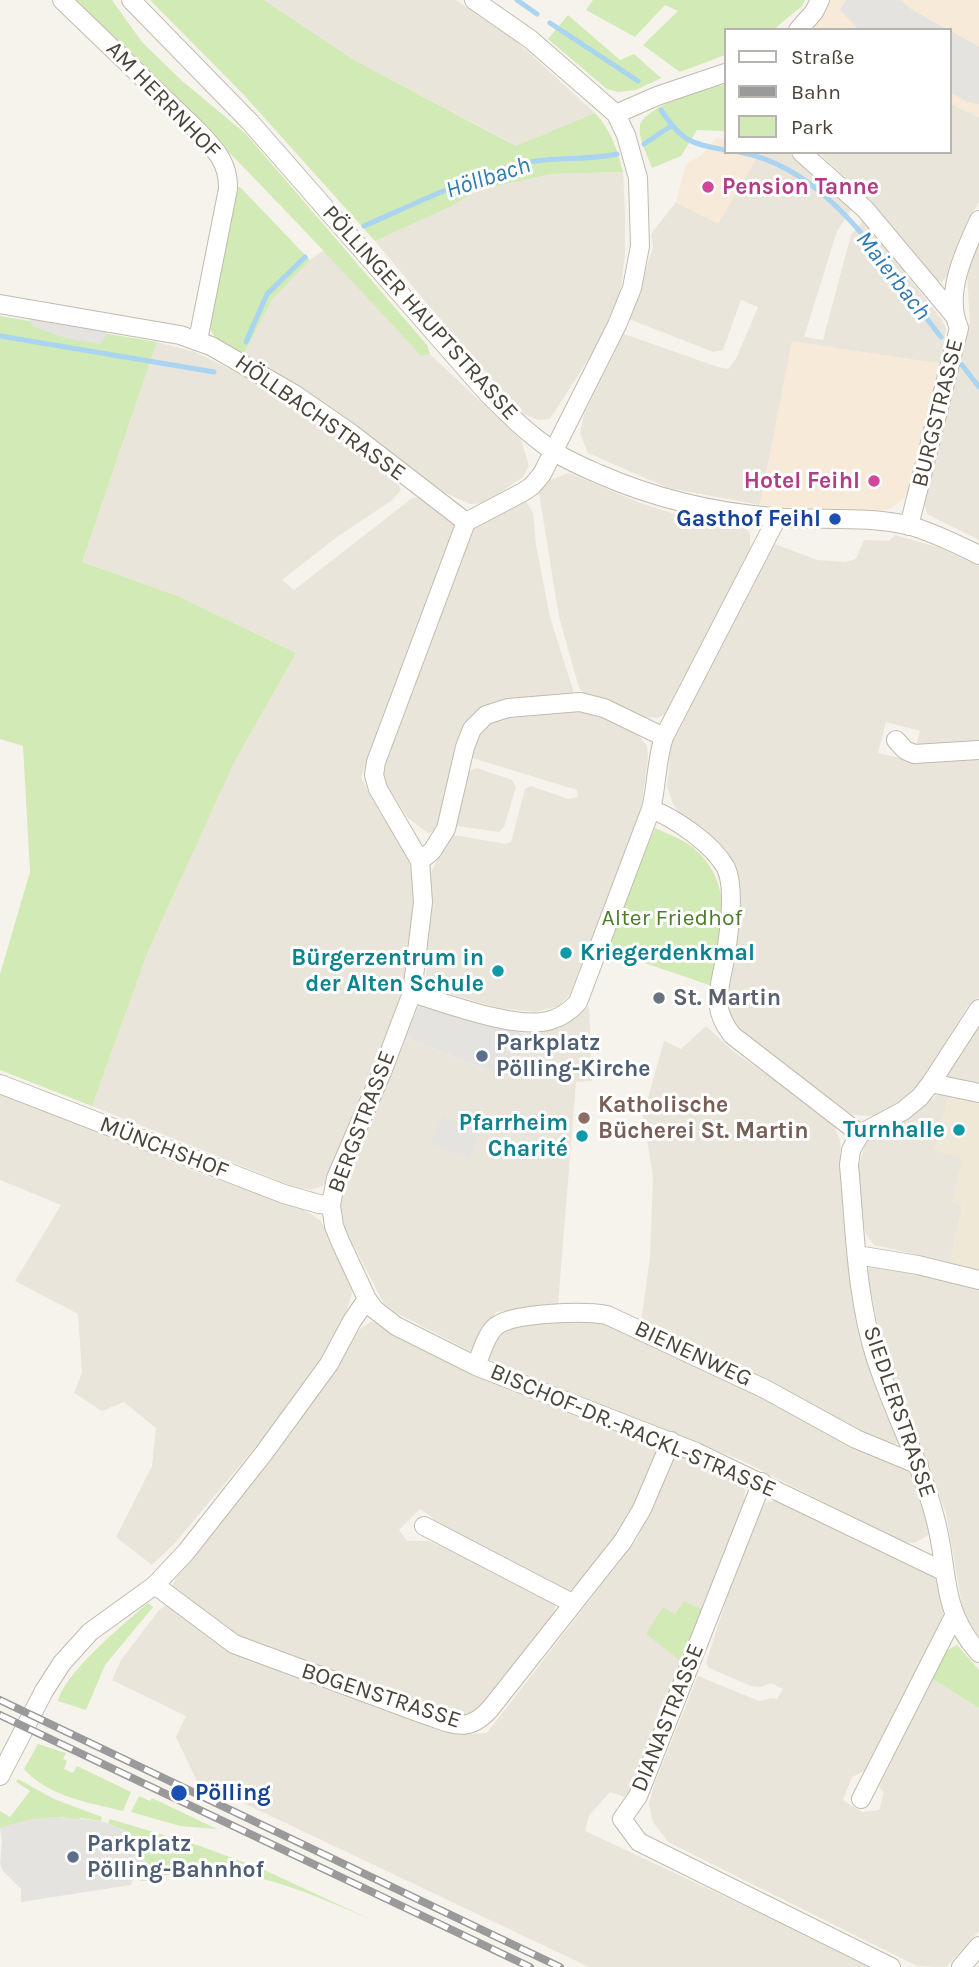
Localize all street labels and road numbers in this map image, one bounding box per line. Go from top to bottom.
street label: AM HERRNHOF [100,36,226,164]
street label: PÖLLINGER HAUPTSTRASSE [316,200,524,426]
street label: BURGSTRASSE [906,336,970,490]
street label: HÖLLBACHSTRASSE [229,349,411,487]
street label: BERGSTRASSE [322,1047,402,1197]
street label: MÜNCHSHOF [96,1111,232,1185]
street label: BIENENWEG [630,1315,756,1393]
street label: SIEDLERSTRASSE [857,1323,941,1501]
street label: BISCHOF-DR.-RACKL-STRASSE [486,1358,780,1504]
street label: DIANASTRASSE [626,1640,710,1796]
street label: BOGENSTRASSE [298,1657,464,1735]

